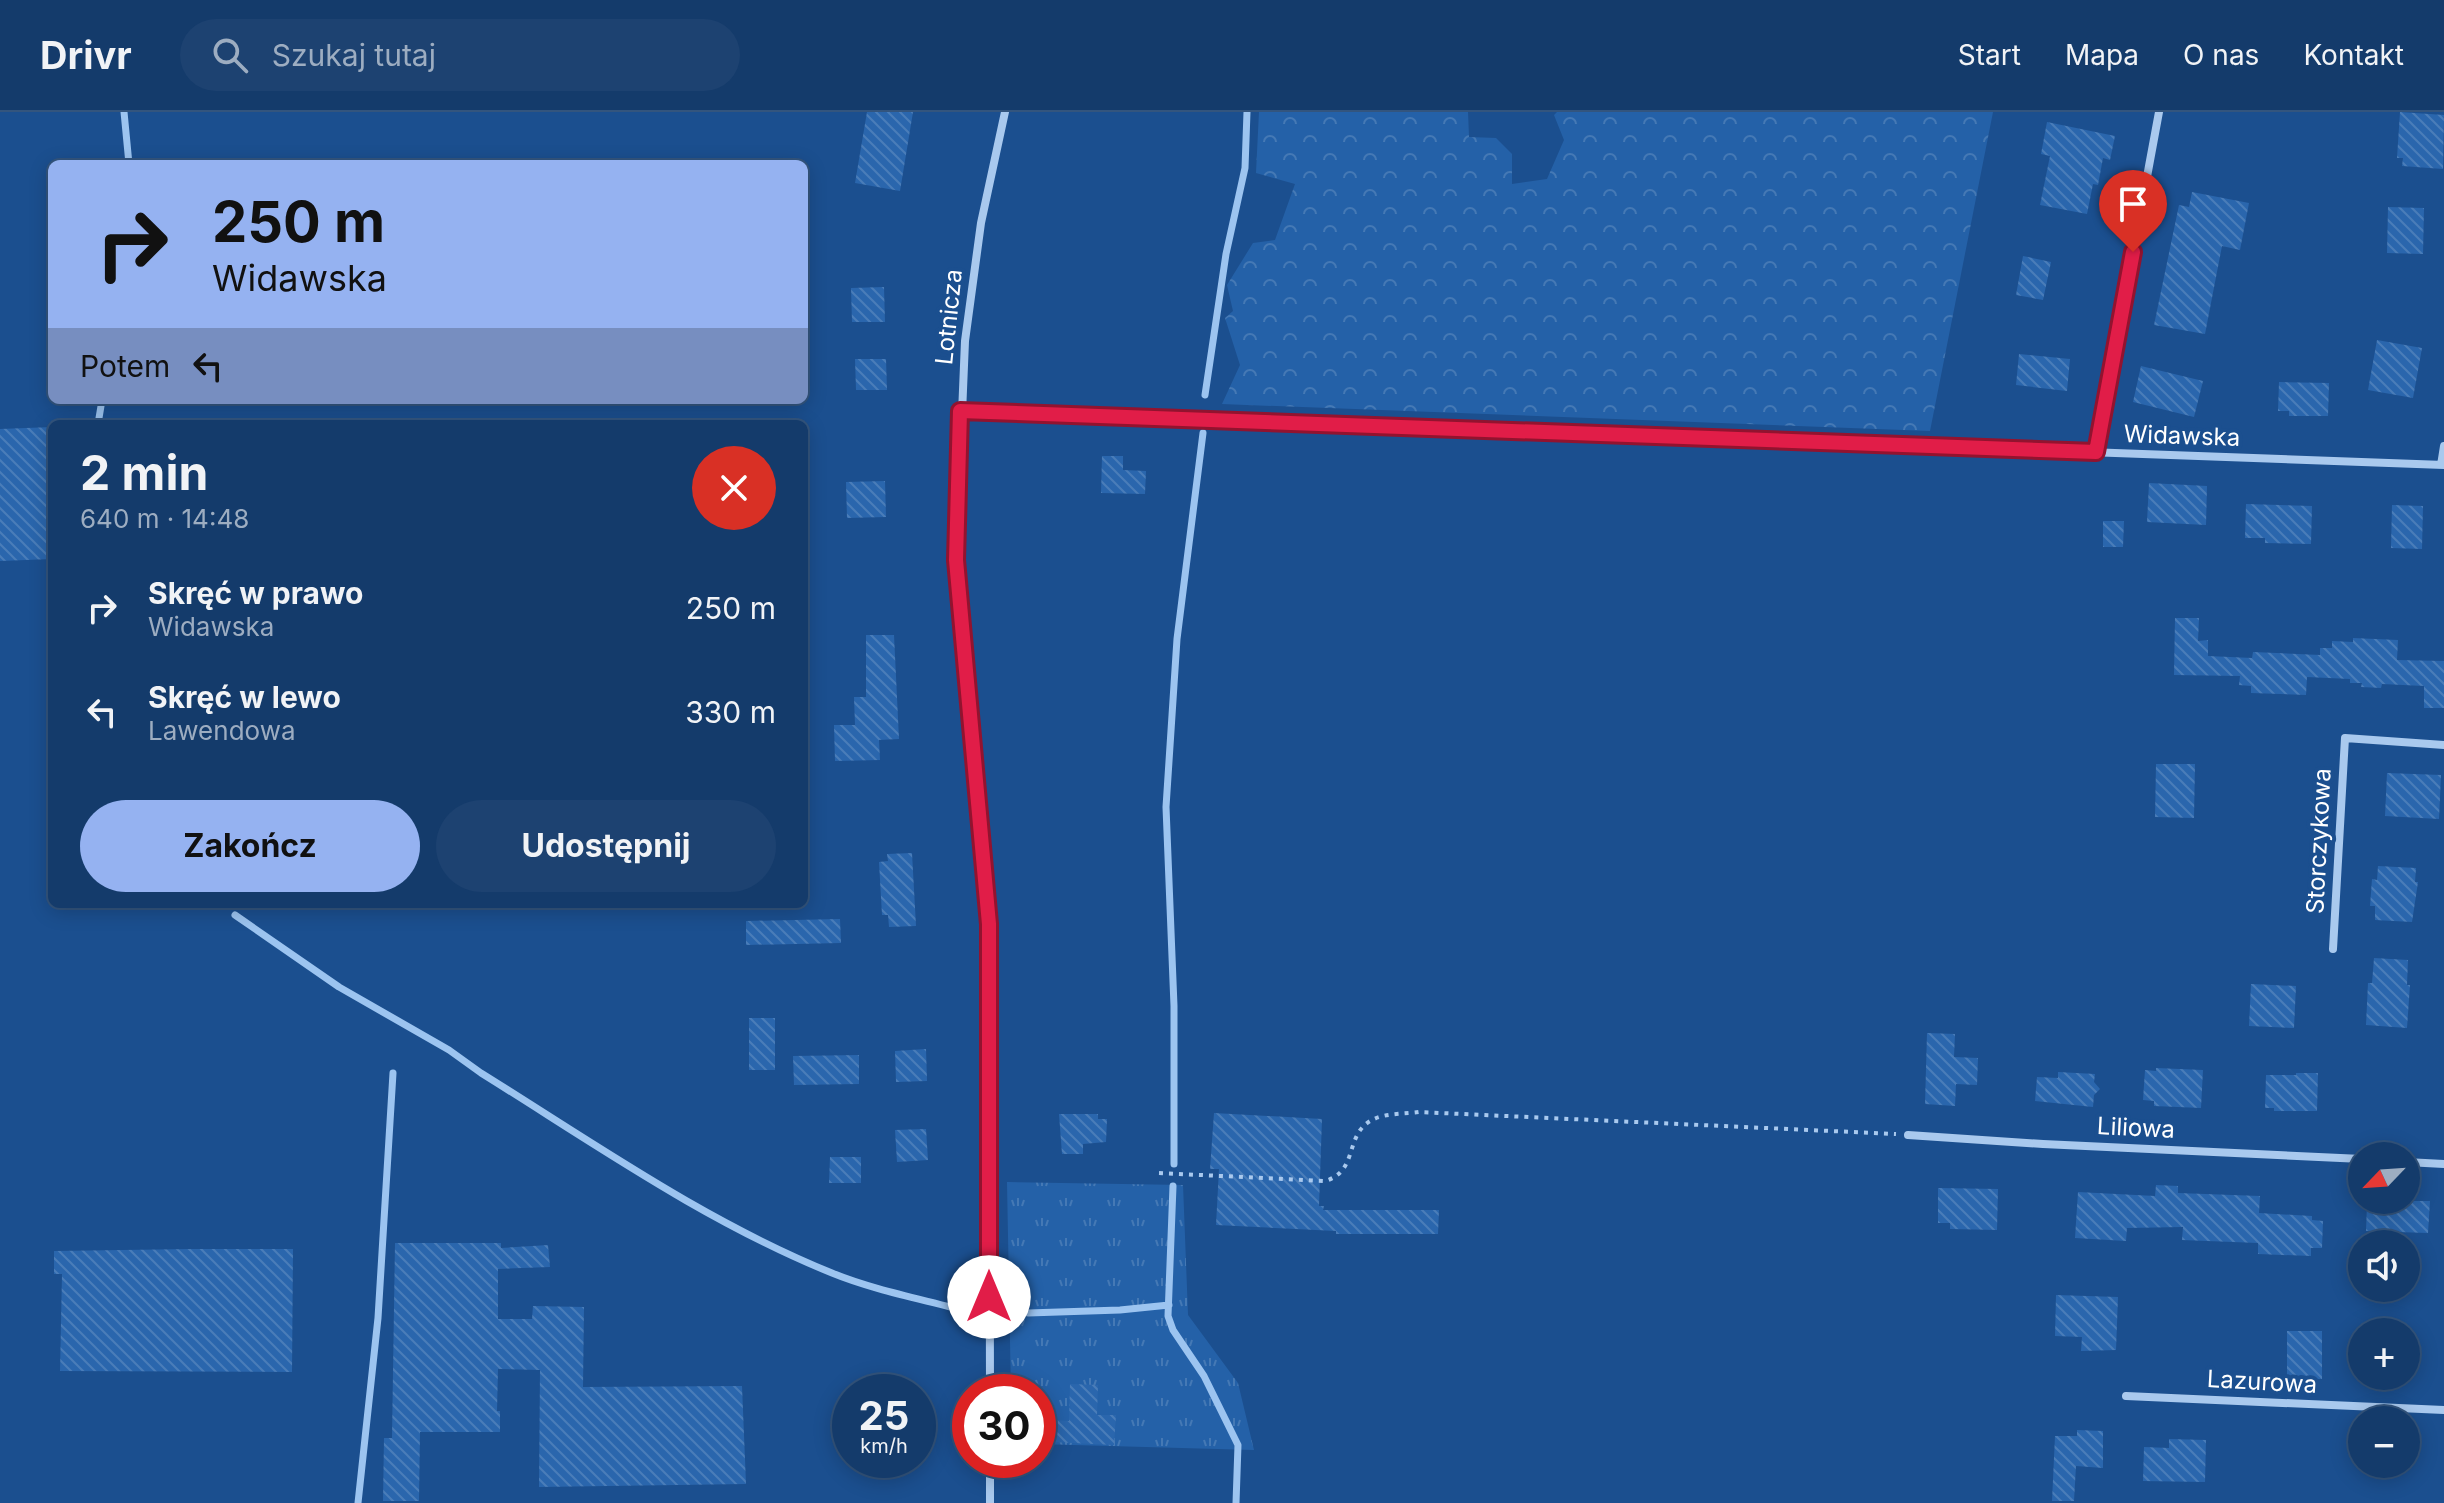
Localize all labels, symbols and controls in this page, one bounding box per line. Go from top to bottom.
search box [180,19,740,91]
text: Drivr [40,32,132,78]
icon: search [208,33,252,77]
text: Szukaj tutaj [272,37,436,73]
text: Start [1958,38,2021,72]
text: Mapa [2065,38,2139,72]
text: O nas [2183,38,2259,72]
text: Kontakt [2303,38,2404,72]
pin [2099,170,2167,252]
icon: arrive [2111,182,2155,226]
text: 250 m [212,188,385,256]
icon: right [80,192,184,296]
text: Widawska [212,256,387,300]
street label: Lotnicza [929,268,968,366]
icon: left [186,344,230,388]
text: Potem [80,348,170,384]
street label: Widawska [2123,419,2241,452]
text: 2 min [80,443,208,502]
button: close [692,446,776,530]
text: 640 m · 14:48 [80,503,249,534]
text: Skręć w prawo [148,575,363,611]
icon: right [80,586,124,630]
text: 250 m [686,590,776,626]
text: Widawska [148,611,274,642]
text: Skręć w lewo [148,679,341,715]
icon: left [80,690,124,734]
text: 330 m [685,694,776,730]
text: Lawendowa [148,715,296,746]
street label: Storczykowa [2300,767,2337,915]
button: Zakończ [80,800,420,892]
button: Udostępnij [436,800,776,892]
street label: Liliowa [2096,1111,2176,1144]
north arrow [2348,1142,2420,1214]
map controls [2348,1142,2420,1478]
button: sound [2348,1230,2420,1302]
position arrow [947,1255,1031,1339]
button: + [2348,1318,2420,1390]
street label: Lazurowa [2206,1364,2318,1399]
speed limit sign: 30 [952,1374,1056,1478]
text: 25 [859,1391,909,1440]
button: − [2348,1406,2420,1478]
text: km/h [860,1434,908,1458]

